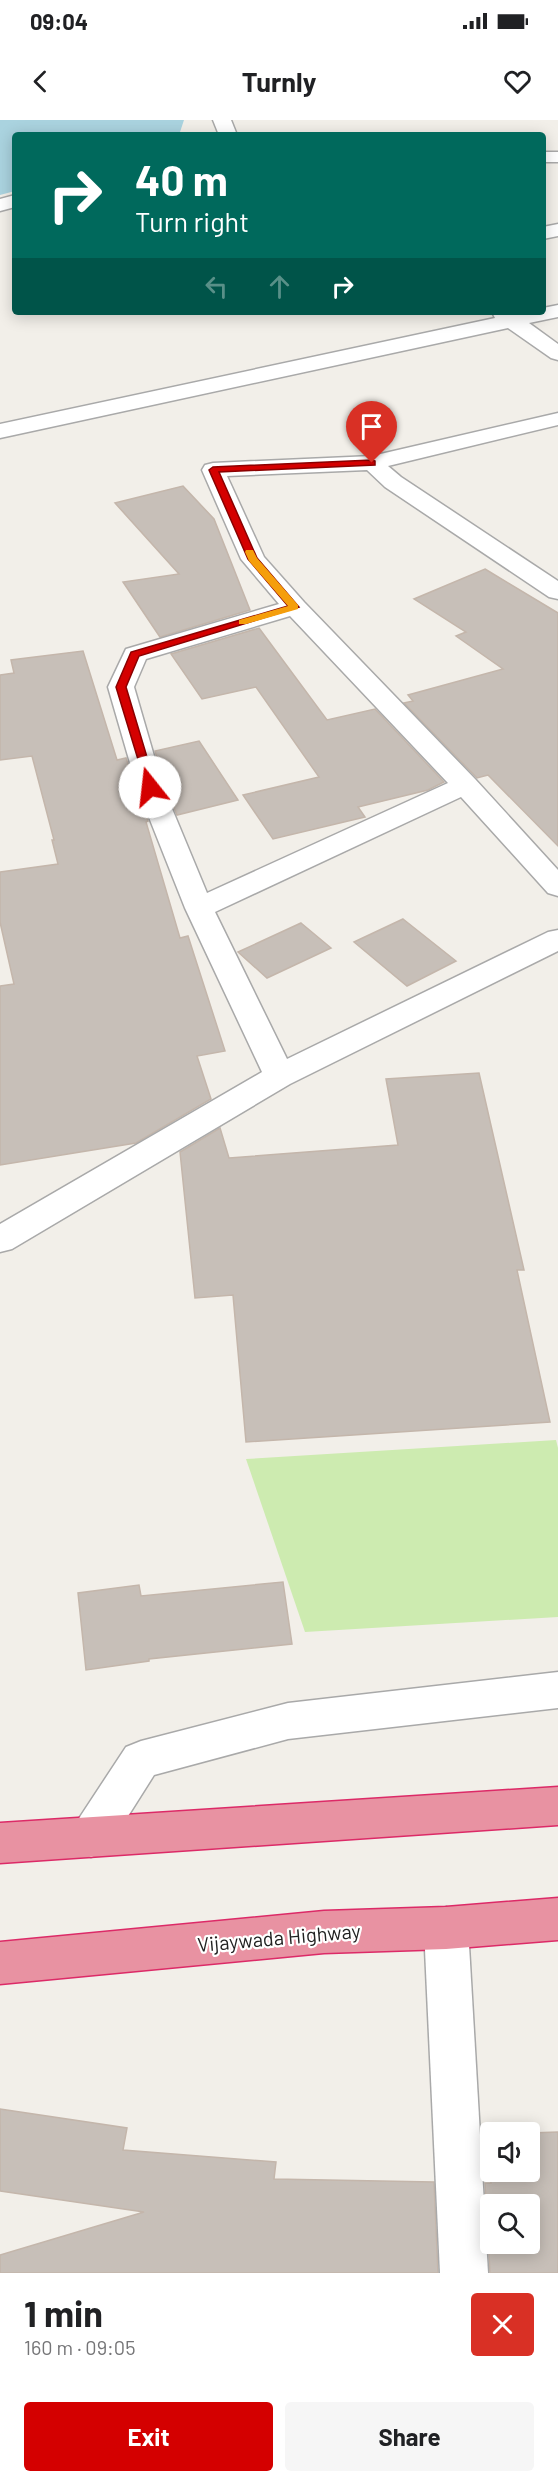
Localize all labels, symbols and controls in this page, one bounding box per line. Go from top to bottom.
text: 09:04 [30,8,88,34]
icon: back [24,65,57,98]
text: Turnly [242,65,316,97]
icon: heart [501,65,534,98]
text: 40 m [135,154,228,204]
icon: right [36,156,114,234]
text: Turn right [135,205,249,237]
icon: left [200,270,233,303]
icon: ahead [263,270,296,303]
icon: right [326,270,359,303]
pin [346,401,397,463]
icon: arrive [355,410,388,443]
position arrow [118,755,182,819]
street label: Vijaywada Highway [196,1918,361,1956]
map controls [480,2122,540,2254]
button: sound [480,2122,540,2182]
button: search [480,2194,540,2254]
text: 1 min [24,2291,103,2334]
button: close [471,2293,534,2356]
text: 160 m · 09:05 [24,2335,135,2359]
button: Exit [24,2402,273,2471]
button: Share [285,2402,534,2471]

